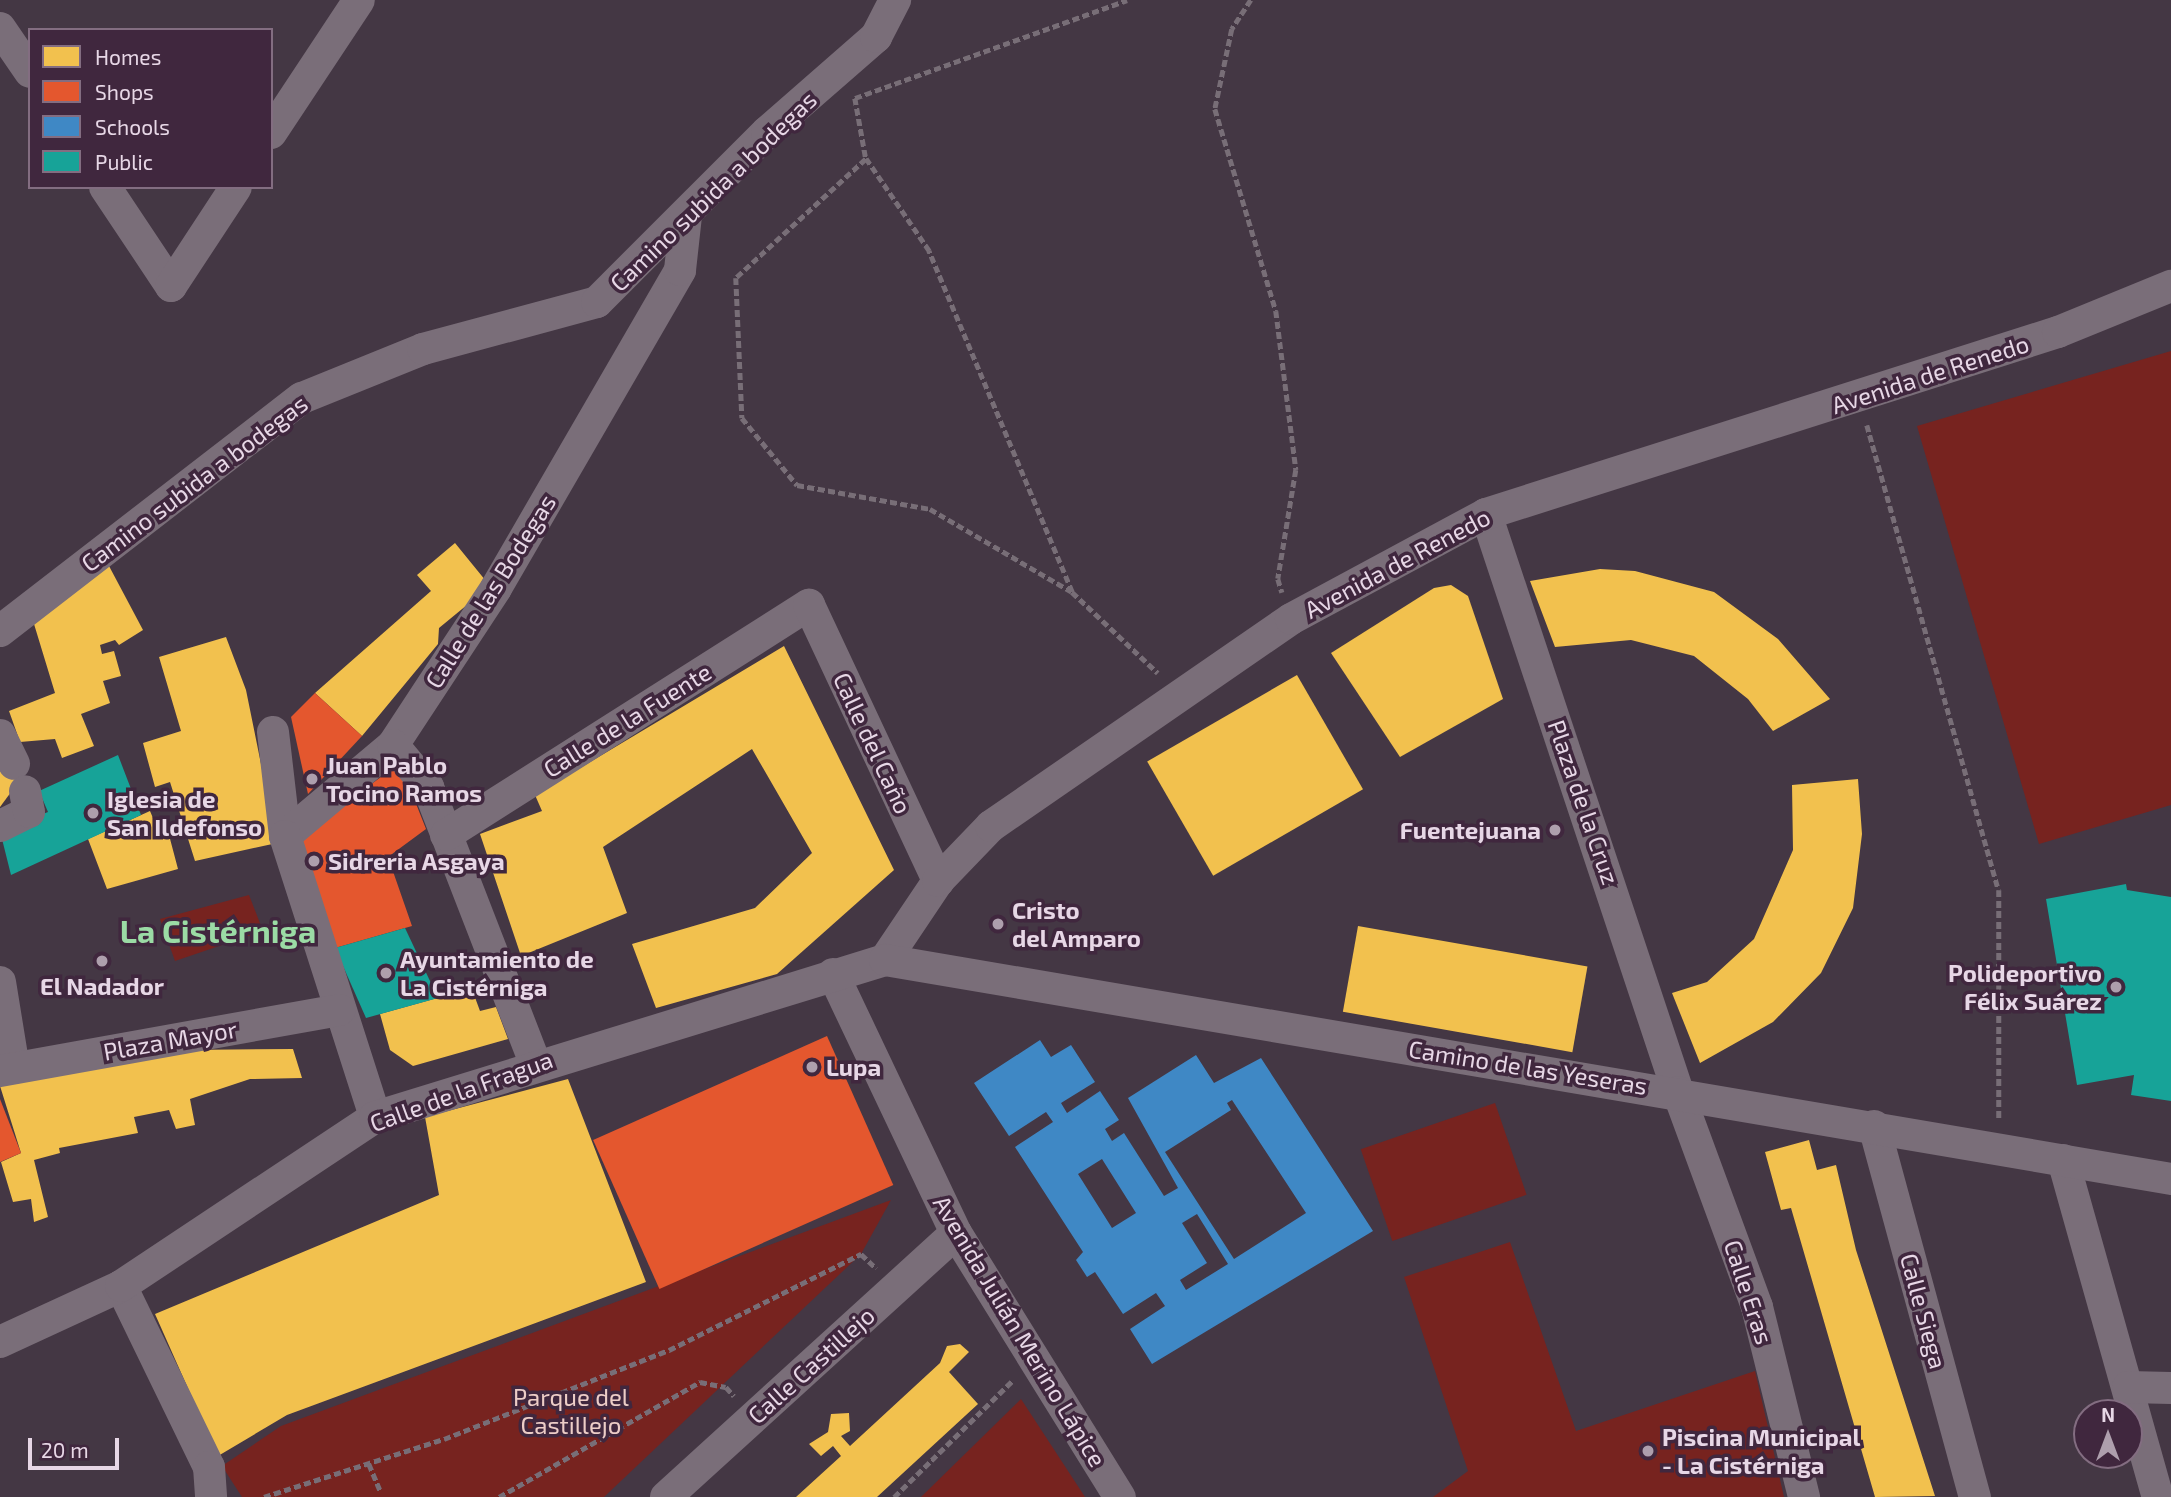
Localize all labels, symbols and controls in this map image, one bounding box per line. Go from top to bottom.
legend [28,28,273,189]
text: Homes [95,44,161,69]
text: Shops [95,79,154,104]
street label: Camino subida a bodegas [604,85,822,297]
text: Schools [95,114,170,139]
text: Public [95,149,153,174]
street label: Avenida de Renedo [1828,328,2032,420]
street label: Camino subida a bodegas [75,389,313,577]
street label: Calle de las Bodegas [419,489,561,693]
street label: Avenida de Renedo [1299,502,1495,624]
street label: Calle de la Fuente [538,657,716,783]
street label: Calle del Caño [828,668,918,818]
street label: Plaza de la Cruz [1542,716,1626,888]
place label: Juan Pablo Tocino Ramos [326,751,482,807]
marker: Juan Pablo Tocino Ramos [304,771,320,787]
place label: Iglesia de San Ildefonso [107,785,262,841]
marker: Iglesia de San Ildefonso [85,805,101,821]
place label: Fuentejuana [1400,816,1541,844]
marker: Fuentejuana [1547,822,1563,838]
place label: Sidreria Asgaya [328,847,505,875]
marker: Sidreria Asgaya [306,853,322,869]
place label: Cristo del Amparo [1012,896,1142,952]
district label: La Cistérniga [120,911,316,949]
marker: Cristo del Amparo [990,916,1006,932]
place label: Ayuntamiento de La Cistérniga [400,945,594,1001]
marker: El Nadador [94,953,110,969]
place label: Polideportivo Félix Suárez [1948,959,2102,1015]
marker: Ayuntamiento de La Cistérniga [378,965,394,981]
place label: El Nadador [40,972,164,1000]
marker: Polideportivo Félix Suárez [2108,979,2124,995]
street label: Plaza Mayor [101,1014,239,1066]
street label: Camino de las Yeseras [1406,1034,1650,1100]
street label: Calle de la Fragua [366,1045,556,1137]
place label: Lupa [826,1053,881,1081]
marker: Lupa [804,1059,820,1075]
street label: Avenida Julián Merino Lápice [927,1190,1113,1472]
street label: Calle Eras [1719,1236,1779,1348]
street label: Calle Siega [1895,1250,1953,1372]
street label: Calle Castillejo [742,1301,880,1429]
park label: Parque del Castillejo [513,1383,629,1439]
north arrow [2073,1399,2143,1469]
text: N [2101,1403,2115,1426]
place label: Piscina Municipal - La Cistérniga [1662,1423,1860,1479]
scale bar [32,1424,122,1468]
text: 20 m [41,1437,89,1462]
marker: Piscina Municipal - La Cistérniga [1640,1443,1656,1459]

